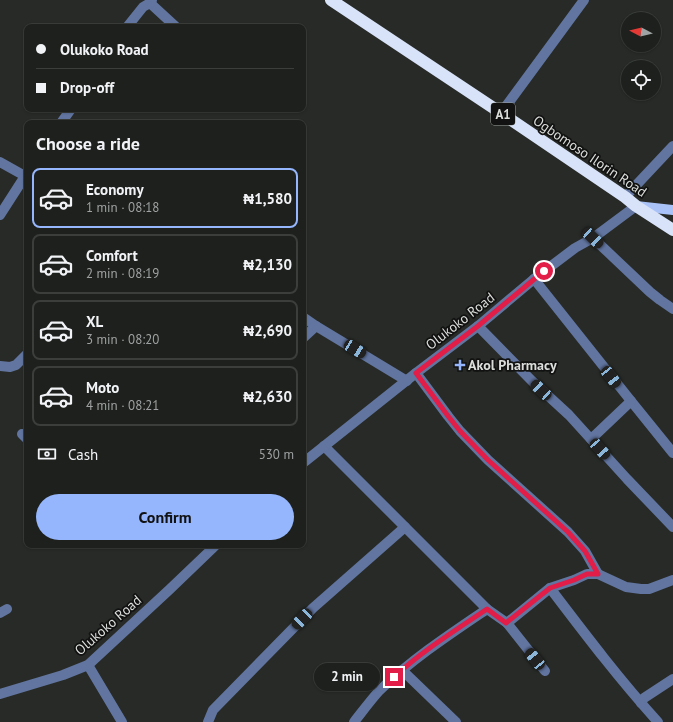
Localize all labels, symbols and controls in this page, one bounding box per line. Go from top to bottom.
north arrow [621,12,661,52]
map controls [621,12,661,100]
text: Olukoko Road [60,40,149,59]
button: locate [621,60,661,100]
text: Drop-off [60,78,114,97]
road number: A1 [491,103,515,125]
street label: Ogbomoso Ilorin Road [530,111,650,201]
text: Choose a ride [36,132,140,155]
icon: car [38,180,74,216]
text: Economy [86,180,144,199]
text: ₦1,580 [243,189,292,208]
text: 1 min · 08:18 [86,199,159,216]
car [580,225,606,251]
icon: car [38,246,74,282]
text: Comfort [86,246,138,265]
text: ₦2,130 [243,255,292,274]
route start [535,262,553,280]
text: 2 min · 08:19 [86,265,159,282]
street label: Olukoko Road [422,288,498,354]
icon: car [38,312,74,348]
text: XL [86,312,103,331]
text: ₦2,690 [243,321,292,340]
text: 3 min · 08:20 [86,331,159,348]
car [342,338,368,360]
place label: Akol Pharmacy [468,356,557,374]
marker: Akol Pharmacy [455,360,465,370]
car [599,364,623,390]
car [528,377,554,403]
icon: car [38,378,74,414]
text: Moto [86,378,119,397]
text: ₦2,630 [243,387,292,406]
text: 4 min · 08:21 [86,397,159,414]
car [588,436,612,462]
icon: cash [36,443,58,465]
text: Cash [68,445,98,464]
text: 530 m [259,446,294,463]
button: Confirm [36,494,294,540]
street label: Olukoko Road [71,591,145,659]
car [289,606,315,632]
car [523,646,547,672]
callout: 2 min [314,663,380,691]
text: 2 min [331,668,363,685]
route end [385,668,403,686]

